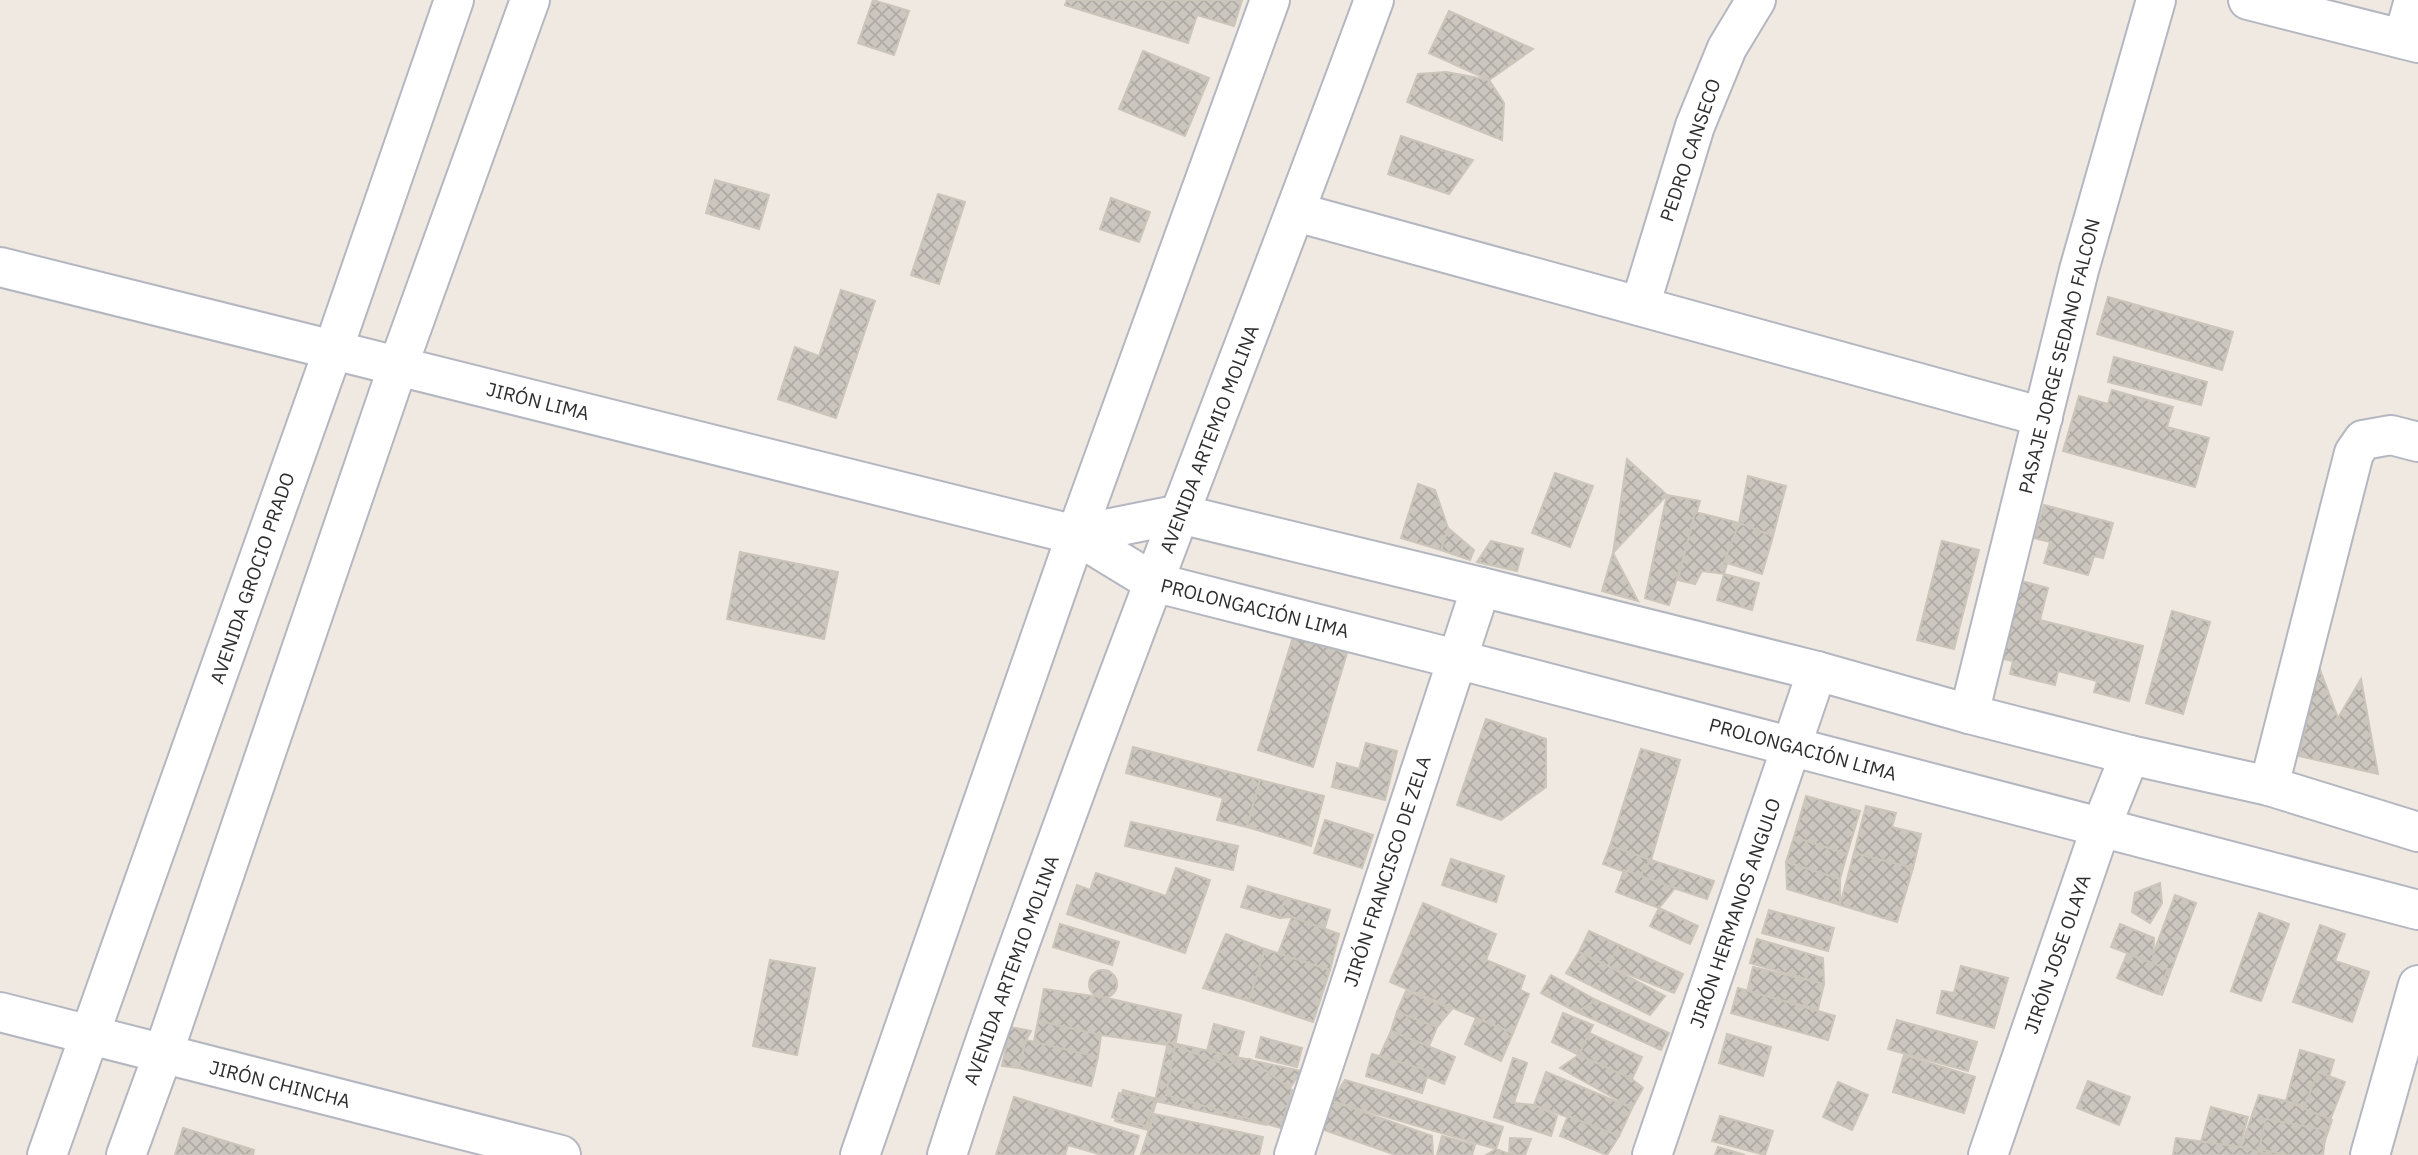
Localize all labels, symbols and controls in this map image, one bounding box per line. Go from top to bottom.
street label: PEDRO CANSECO [1654,75,1726,225]
street label: PASAJE JORGE SEDANO FALCON [2013,216,2105,496]
street label: AVENIDA ARTEMIO MOLINA [1154,321,1264,557]
street label: JIRÓN LIMA [484,377,592,425]
street label: AVENIDA GROCIO PRADO [204,469,300,687]
street label: PROLONGACIÓN LIMA [1158,573,1352,643]
street label: PROLONGACIÓN LIMA [1707,712,1899,786]
street label: JIRÓN FRANCISCO DE ZELA [1338,752,1436,990]
street label: JIRÓN HERMANOS ANGULO [1684,795,1786,1031]
street label: AVENIDA ARTEMIO MOLINA [958,852,1064,1088]
street label: JIRÓN JOSE OLAYA [2018,871,2096,1037]
street label: JIRÓN CHINCHA [207,1055,353,1113]

